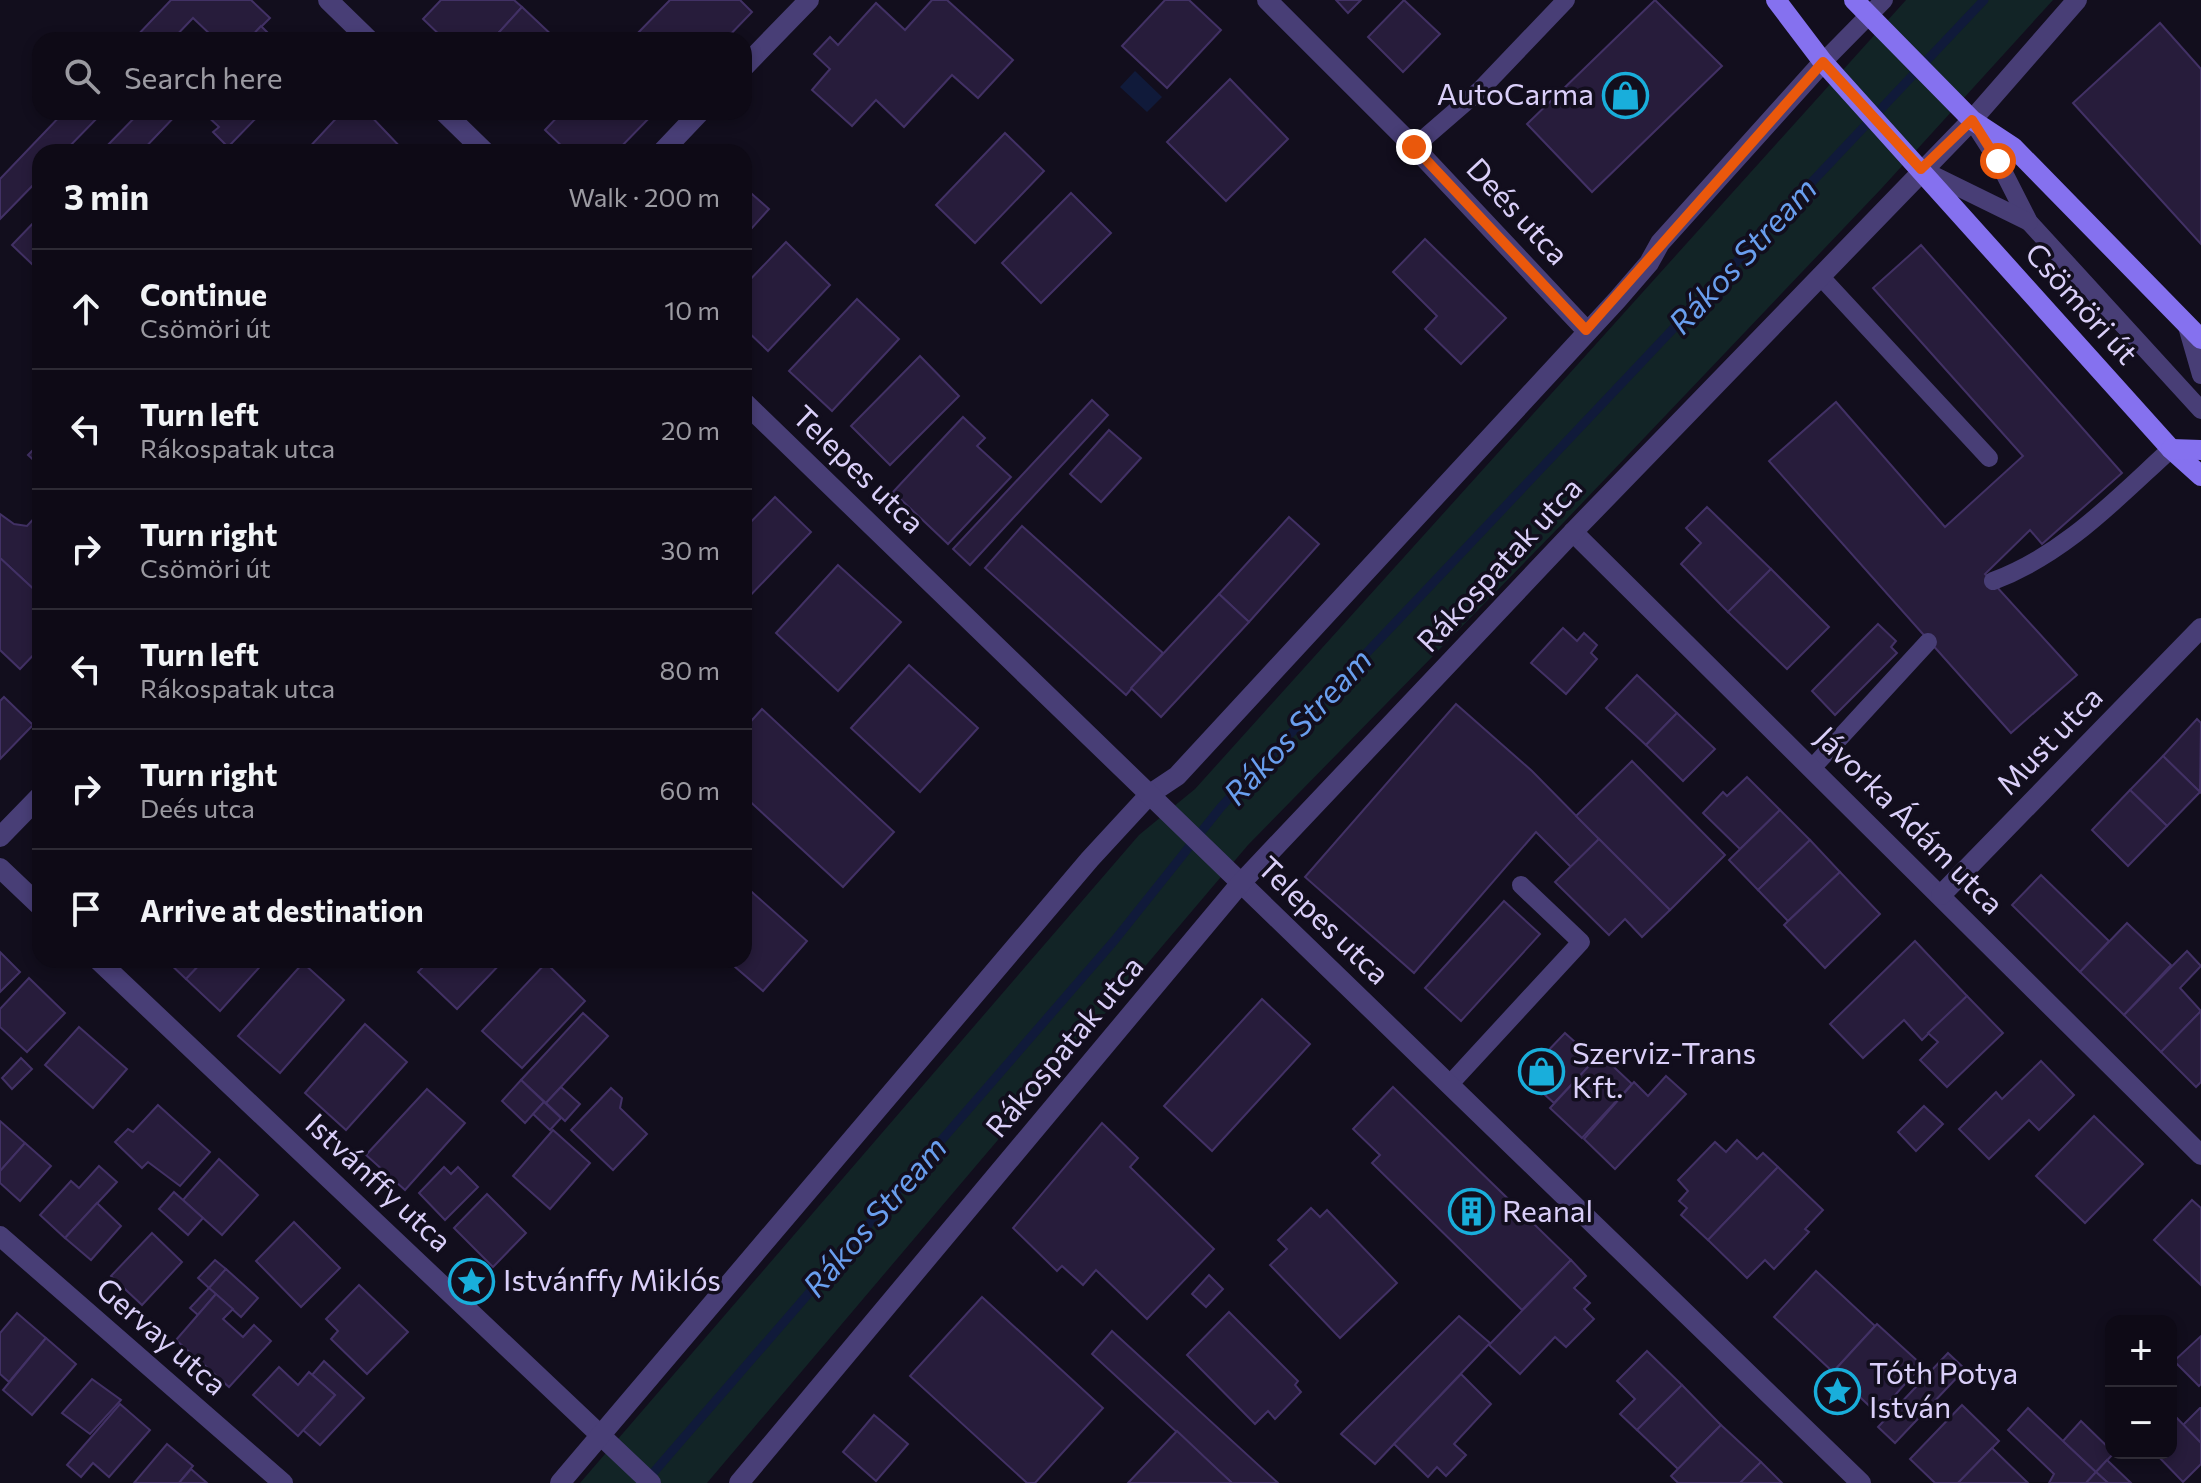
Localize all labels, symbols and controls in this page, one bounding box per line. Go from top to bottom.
search box [32,32,752,120]
icon: search [60,54,104,98]
text: Search here [124,58,283,95]
shop icon: AutoCarma [1601,71,1649,119]
place label: AutoCarma [1437,74,1594,111]
route end [1396,129,1432,165]
route start [1980,143,2016,179]
street label: Deés utca [1460,149,1578,271]
water label: Rákos Stream [1659,168,1824,341]
text: 3 min [64,175,149,217]
text: Walk · 200 m [569,181,720,212]
street label: Csömöri út [2019,234,2147,371]
text: Continue [140,275,267,312]
icon: ahead [64,287,108,331]
text: 10 m [664,294,720,325]
text: Csömöri út [140,312,271,343]
text: Turn left [140,395,259,432]
street label: Telepes utca [786,396,933,540]
icon: left [64,407,108,451]
text: 20 m [661,414,720,445]
text: Rákospatak utca [140,432,335,463]
street label: Rákospatak utca [1408,468,1589,658]
text: Turn right [140,515,277,552]
icon: right [64,527,108,571]
text: 30 m [661,534,720,565]
text: Csömöri út [140,552,271,583]
text: Turn left [140,635,259,672]
water label: Rákos Stream [1214,639,1379,812]
icon: left [64,647,108,691]
text: 80 m [660,654,720,685]
text: Rákospatak utca [140,672,335,703]
street label: Must utca [1988,677,2109,801]
street label: Jávorka Ádám utca [1809,718,2012,921]
text: Turn right [140,755,277,792]
icon: right [64,767,108,811]
text: 60 m [660,774,720,805]
text: Deés utca [140,792,255,823]
street label: Telepes utca [1251,847,1398,991]
icon: arrive [64,887,108,931]
text: Arrive at destination [140,891,424,928]
street label: Rákospatak utca [977,947,1150,1144]
place label: Szerviz-Trans Kft. [1572,1033,1756,1104]
shop icon: Szerviz-Trans Kft. [1517,1047,1565,1095]
street label: Istvánffy utca [299,1104,460,1258]
water label: Rákos Stream [793,1127,954,1304]
building icon: Reanal [1447,1188,1495,1236]
place label: Reanal [1502,1191,1593,1228]
place icon: Istvánffy Miklós [448,1257,496,1305]
place label: Istvánffy Miklós [503,1260,721,1297]
street label: Gervay utca [90,1268,235,1402]
map controls [2105,1315,2177,1459]
button: + [2105,1315,2177,1387]
place label: Tóth Potya István [1869,1353,2018,1424]
place icon: Tóth Potya István [1814,1367,1862,1415]
button: − [2105,1387,2177,1459]

